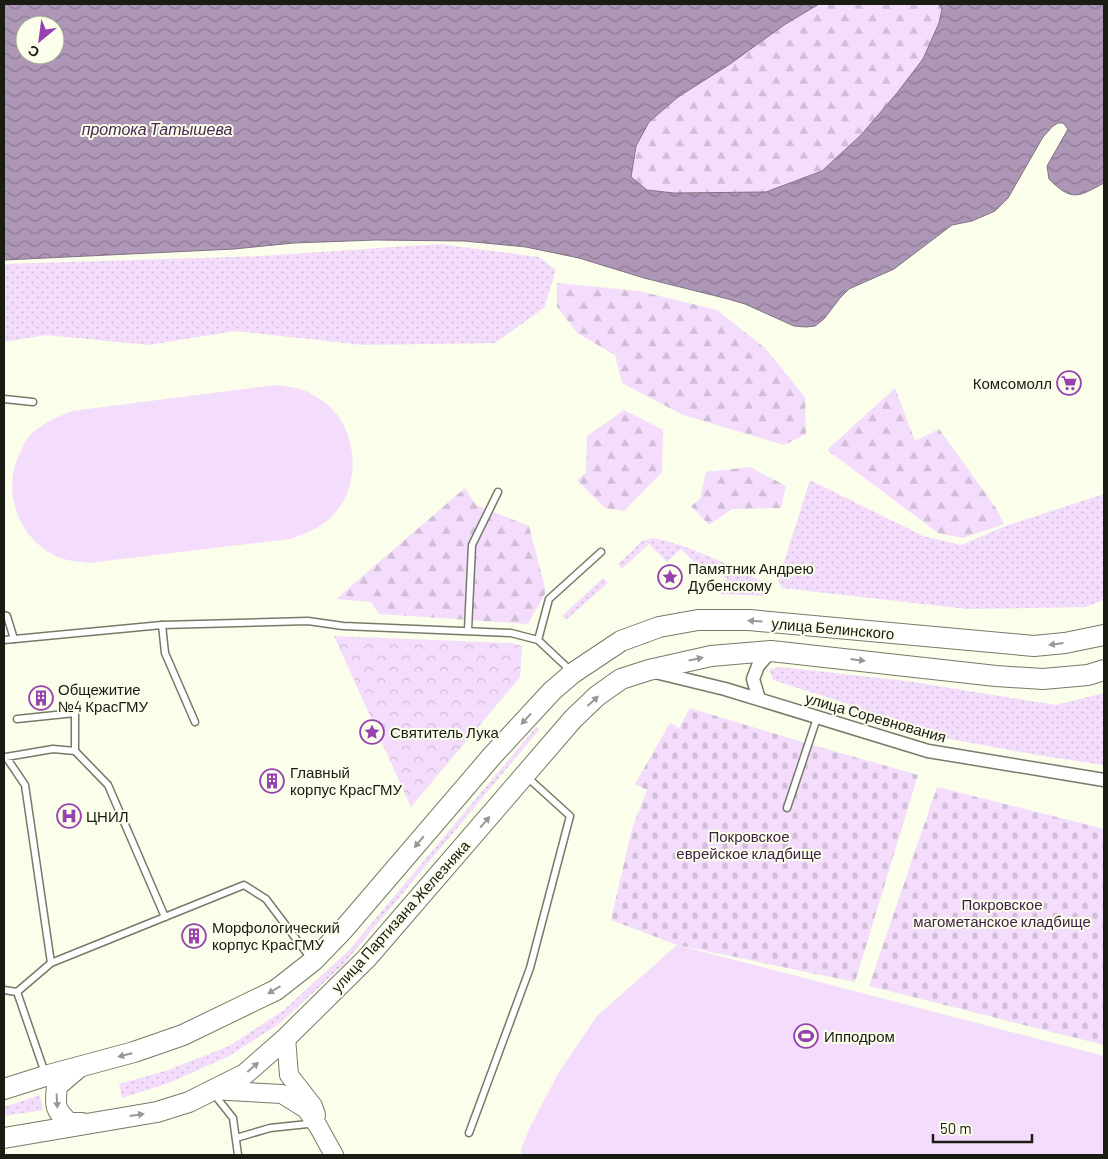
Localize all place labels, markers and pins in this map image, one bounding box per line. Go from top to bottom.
supermarket icon: Комсомолл [1056,370,1082,396]
place label: Комсомолл [973,374,1052,392]
place label: Памятник Андрею Дубенскому [688,559,814,594]
place icon: Памятник Андрею Дубенскому [657,564,683,590]
place label: Общежитие №4 КрасГМУ [58,680,149,715]
building icon: Общежитие №4 КрасГМУ [28,685,54,711]
place icon: Святитель Лука [359,719,385,745]
place label: Святитель Лука [390,723,500,741]
place label: Главный корпус КрасГМУ [290,763,403,798]
building icon: Главный корпус КрасГМУ [259,768,285,794]
hospital icon: ЦНИЛ [56,803,82,829]
place label: ЦНИЛ [86,807,129,825]
place label: Морфологический корпус КрасГМУ [212,918,340,953]
building icon: Морфологический корпус КрасГМУ [181,923,207,949]
sports icon: Ипподром [793,1023,819,1049]
place label: Ипподром [824,1027,895,1045]

